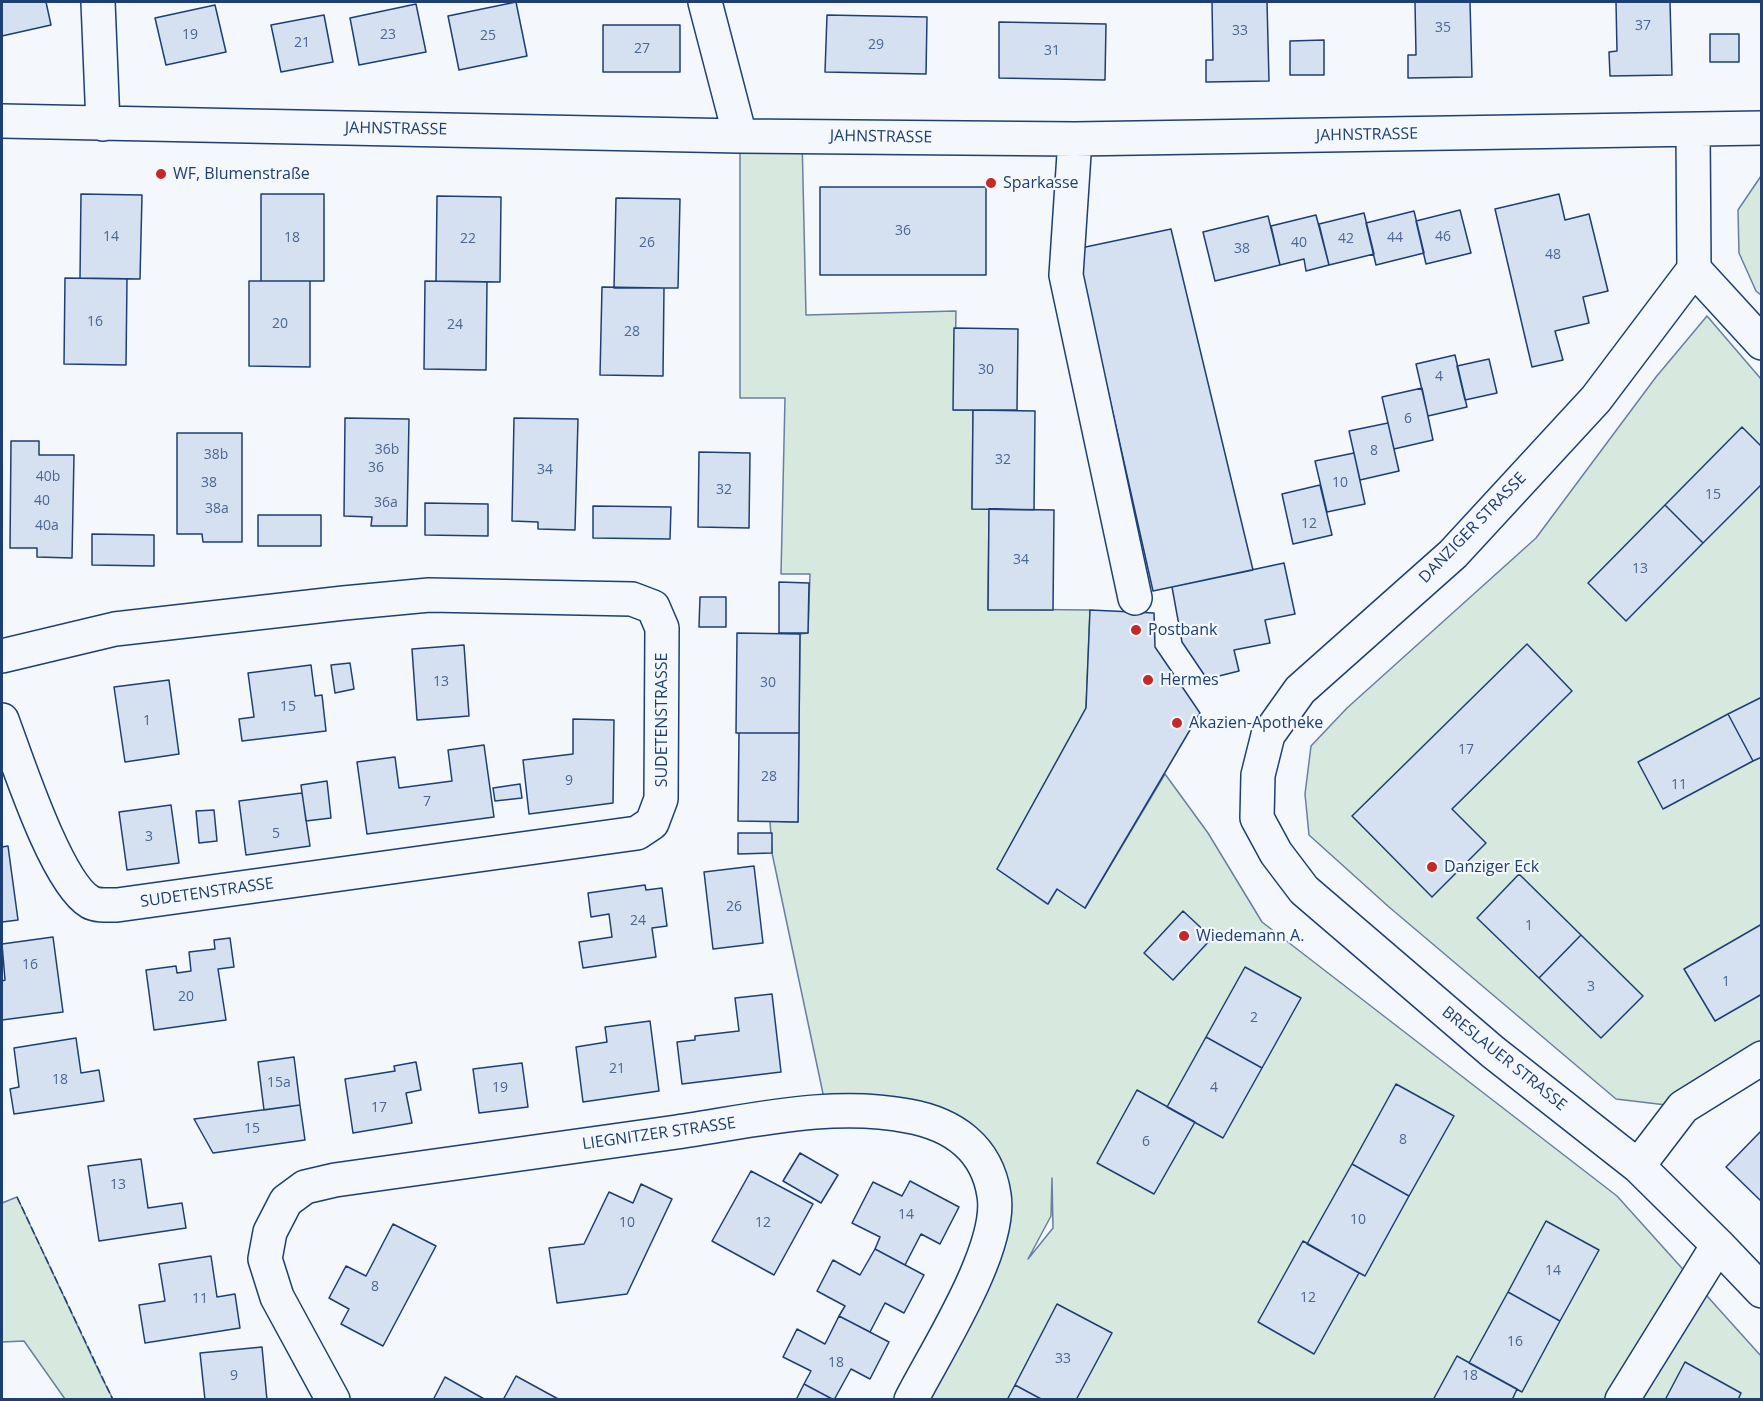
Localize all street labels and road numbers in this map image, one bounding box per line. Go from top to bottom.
street label: JAHNSTRASSE [345,119,447,139]
street label: JAHNSTRASSE [1316,125,1418,145]
street label: JAHNSTRASSE [830,127,932,147]
street label: DANZIGER STRASSE [1415,469,1531,587]
street label: SUDETENSTRASSE [652,653,672,787]
street label: SUDETENSTRASSE [139,874,275,912]
street label: BRESLAUER STRASSE [1438,1003,1570,1115]
street label: LIEGNITZER STRASSE [581,1114,737,1154]

